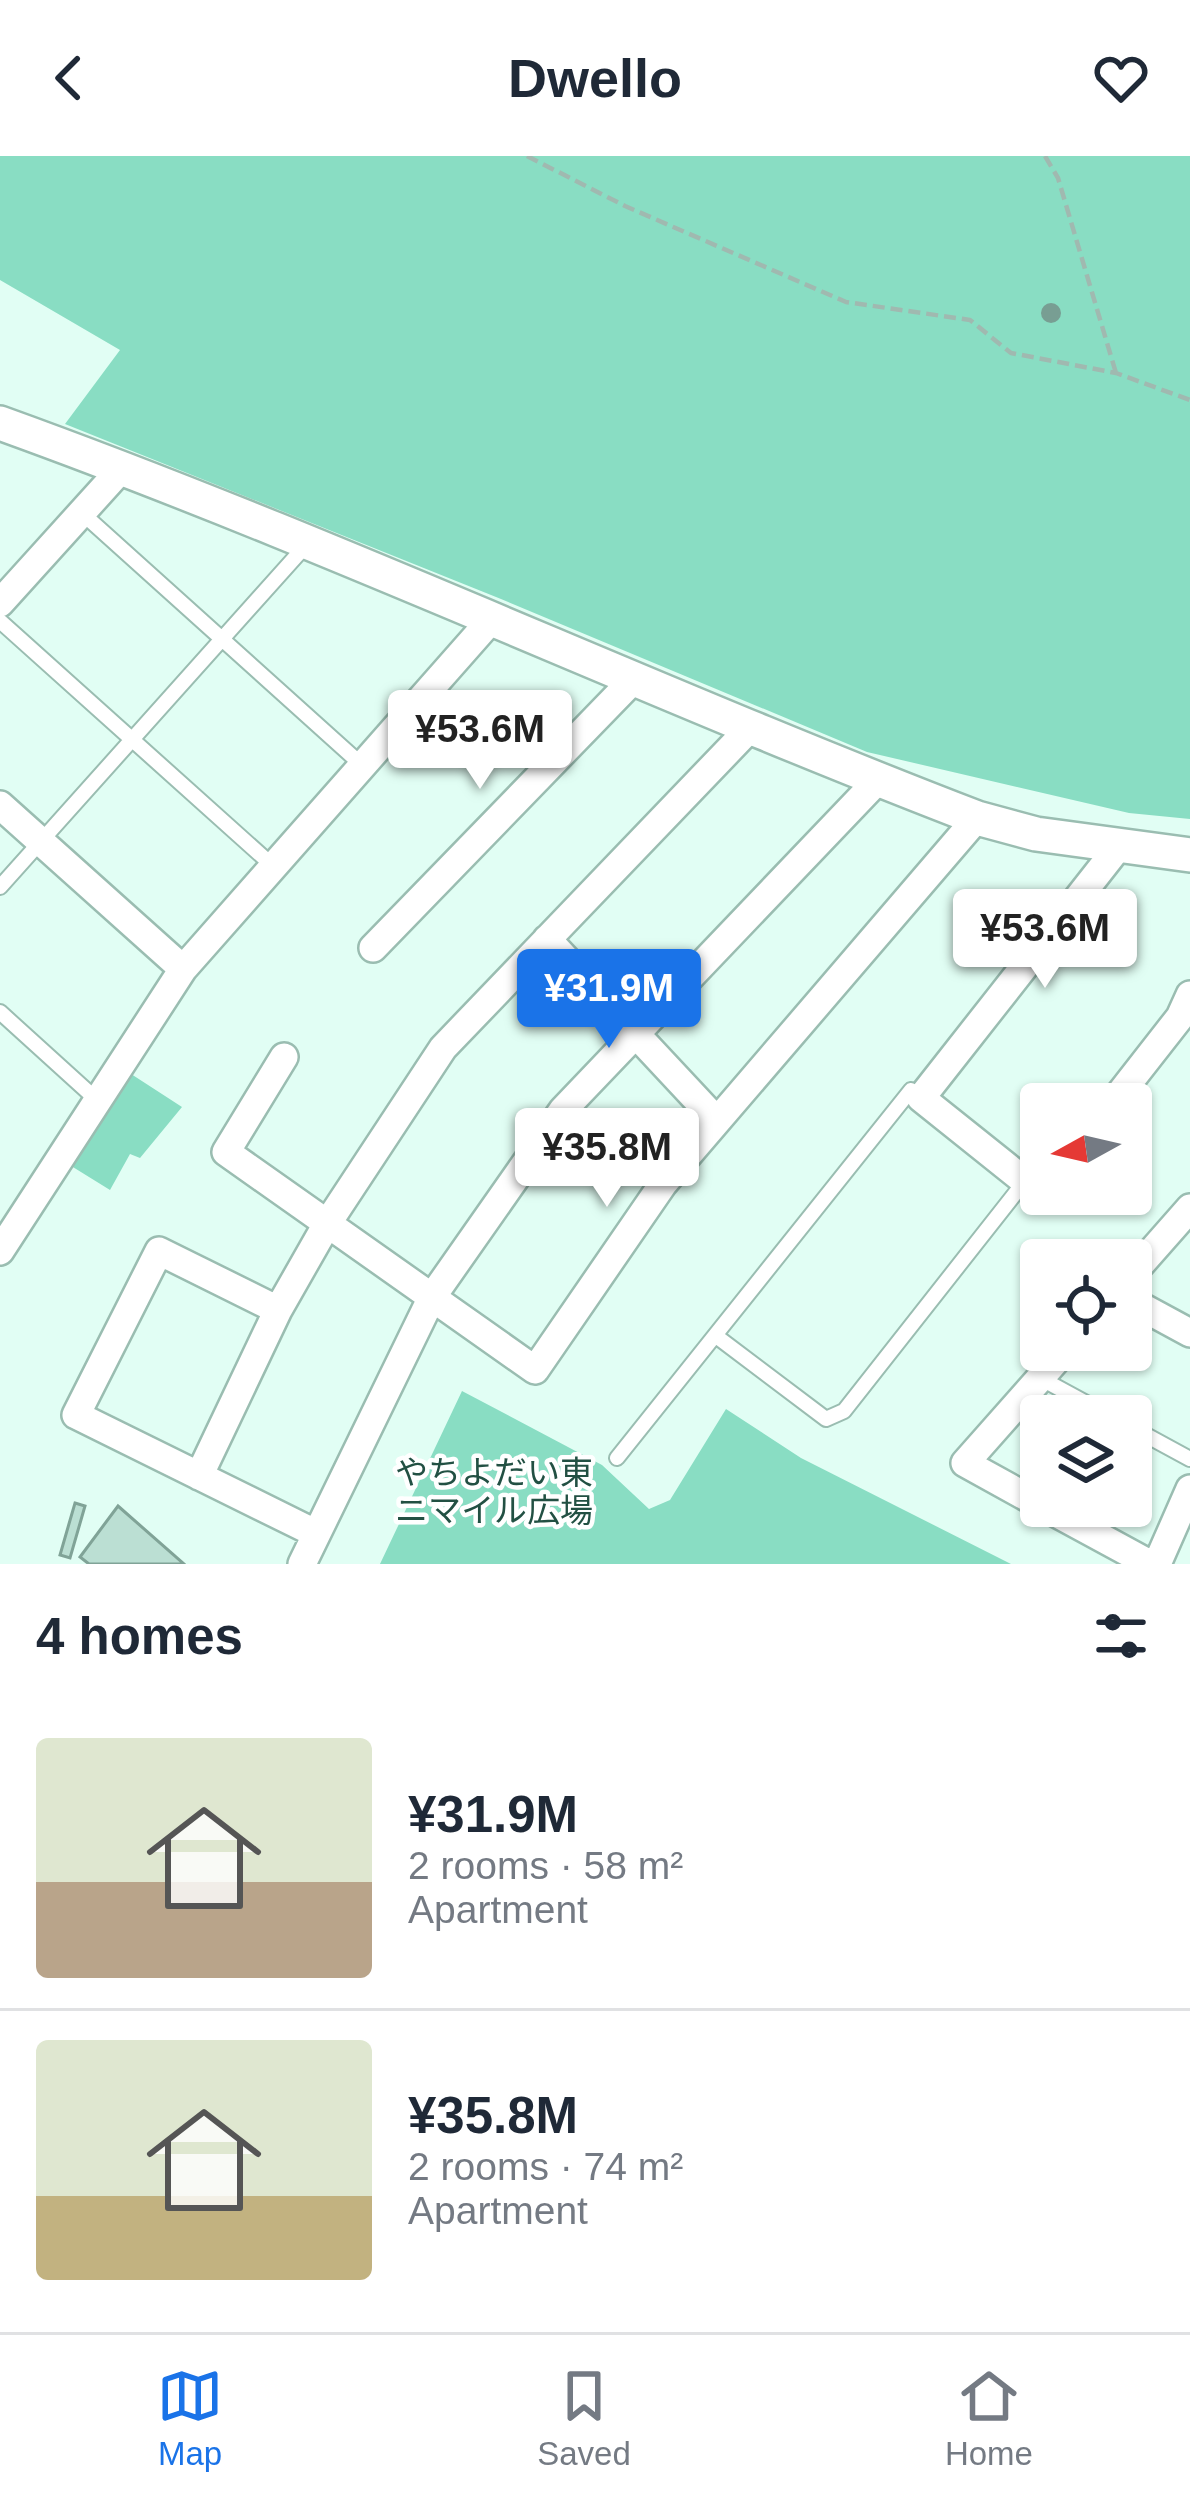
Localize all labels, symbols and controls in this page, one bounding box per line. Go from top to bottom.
icon: back [36,45,102,111]
icon: heart [1088,45,1154,111]
text: Dwello [508,48,682,108]
pin: ¥53.6M [382,690,578,792]
text: ¥53.6M [415,707,545,750]
pin: ¥53.6M [947,889,1143,991]
text: ¥53.6M [980,906,1110,949]
pin: ¥31.9M [511,949,707,1051]
text: ¥31.9M [544,966,674,1009]
north arrow [1020,1083,1152,1215]
map controls [1020,1083,1152,1527]
pin: ¥35.8M [509,1108,705,1210]
text: ¥35.8M [542,1125,672,1168]
button: locate [1020,1239,1152,1371]
button: layers [1020,1395,1152,1527]
park label: やちよだい東 ニマイル広場 [395,1454,593,1529]
icon: filters [1088,1603,1154,1669]
text: 4 homes [36,1608,243,1665]
icon: home [132,1786,276,1930]
text: ¥31.9M [408,1786,578,1843]
text: 2 rooms · 58 m² [408,1844,683,1887]
text: Apartment [408,1888,588,1931]
text: ¥35.8M [408,2087,578,2144]
icon: home [132,2088,276,2232]
text: 2 rooms · 74 m² [408,2145,683,2188]
text: Apartment [408,2189,588,2232]
tab: Map [157,2363,223,2473]
tab: Saved [537,2363,631,2473]
tab: Home [945,2363,1033,2473]

